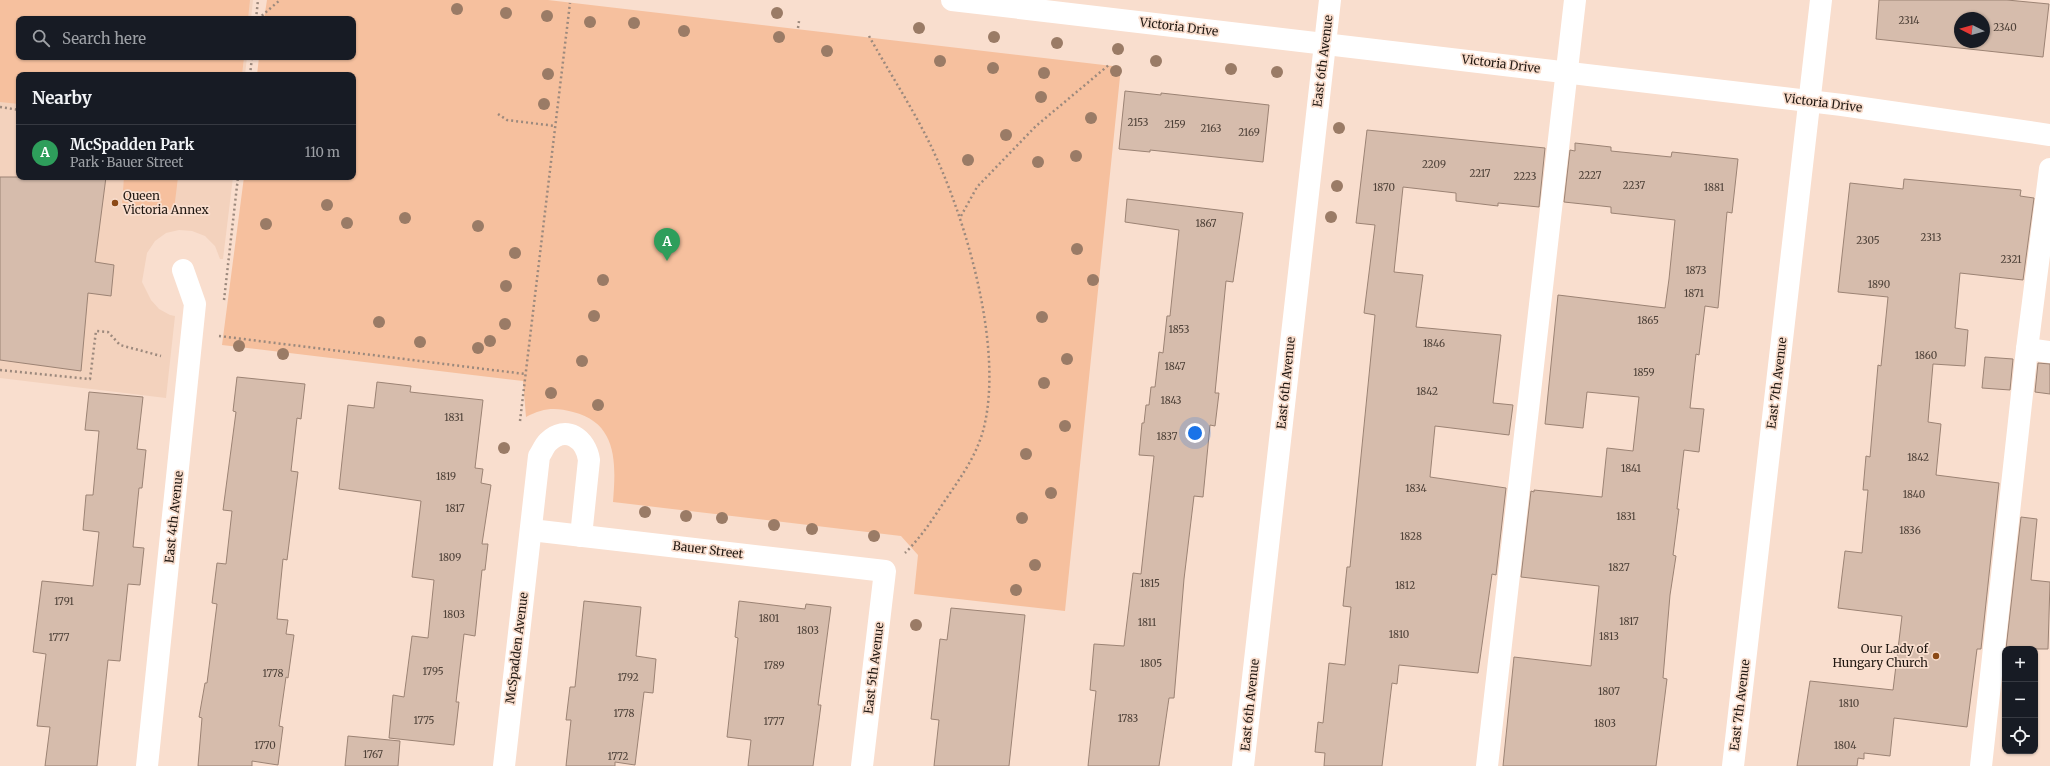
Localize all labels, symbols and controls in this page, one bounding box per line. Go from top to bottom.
north arrow [1954,12,1990,48]
street label: Victoria Drive [1138,14,1219,39]
street label: East 6th Avenue [1309,14,1336,108]
house number: 2314 [1898,14,1920,27]
search box [16,16,356,60]
house number: 2340 [1993,21,2017,34]
icon: search [30,27,52,49]
text: Search here [62,29,146,48]
street label: Victoria Drive [1460,51,1541,76]
text: Nearby [32,87,92,109]
street label: Victoria Drive [1782,90,1863,115]
house number: 2153 [1128,116,1149,129]
house number: 2159 [1164,118,1186,131]
house number: 2163 [1201,122,1222,135]
house number: 2169 [1238,126,1260,139]
text: McSpadden Park [70,135,194,154]
text: A [40,144,50,161]
text: 110 m [305,144,340,161]
text: Park · Bauer Street [70,154,183,171]
house number: 2209 [1422,158,1446,171]
house number: 2217 [1469,167,1491,180]
house number: 2227 [1579,169,1602,182]
house number: 2223 [1514,170,1537,183]
house number: 2237 [1623,179,1646,192]
house number: 1870 [1373,181,1395,194]
house number: 1881 [1704,181,1725,194]
place label: Queen Victoria Annex [122,188,209,217]
marker: Queen Victoria Annex [110,198,120,208]
house number: 1867 [1195,217,1217,230]
pin: A [654,228,680,261]
house number: 2313 [1921,231,1942,244]
house number: 2305 [1856,234,1880,247]
house number: 2321 [2000,253,2022,266]
house number: 1873 [1685,264,1707,277]
house number: 1890 [1868,278,1890,291]
house number: 1871 [1684,287,1704,300]
house number: 1865 [1637,314,1659,327]
house number: 1853 [1169,323,1190,336]
street label: East 6th Avenue [1273,336,1298,430]
street label: East 7th Avenue [1763,336,1790,430]
house number: 1846 [1423,337,1445,350]
house number: 1860 [1915,349,1937,362]
house number: 1847 [1165,360,1186,373]
house number: 1859 [1633,366,1655,379]
house number: 1842 [1416,385,1438,398]
house number: 1843 [1160,394,1182,407]
house number: 1831 [444,411,464,424]
your location [1185,423,1205,443]
house number: 1837 [1157,430,1178,443]
house number: 1842 [1907,451,1929,464]
house number: 1841 [1621,462,1642,475]
street label: East 4th Avenue [161,470,186,564]
house number: 1819 [436,470,456,483]
house number: 1834 [1405,482,1427,495]
house number: 1840 [1903,488,1925,501]
house number: 1817 [445,502,465,515]
house number: 1831 [1616,510,1636,523]
house number: 1836 [1899,524,1921,537]
house number: 1828 [1400,530,1422,543]
street label: Bauer Street [672,538,744,561]
house number: 1809 [439,551,461,564]
house number: 1827 [1608,561,1630,574]
house number: 1815 [1140,577,1160,590]
house number: 1812 [1395,579,1415,592]
street label: McSpadden Avenue [502,591,531,705]
house number: 1791 [54,595,74,608]
house number: 1803 [443,608,465,621]
house number: 1801 [759,612,780,625]
house number: 1817 [1619,615,1639,628]
house number: 1811 [1138,616,1157,629]
street label: East 5th Avenue [860,621,887,715]
house number: 1803 [797,624,819,637]
house number: 1810 [1389,628,1409,641]
house number: 1813 [1599,630,1619,643]
house number: 1777 [49,631,70,644]
place label: Our Lady of Hungary Church [1832,641,1928,670]
map controls [2002,646,2038,754]
button: + [2002,646,2038,682]
marker: Our Lady of Hungary Church [1931,651,1941,661]
house number: 1805 [1140,657,1162,670]
street label: East 6th Avenue [1237,658,1262,752]
street label: East 7th Avenue [1726,658,1753,752]
house number: 1789 [763,659,785,672]
house number: 1795 [422,665,444,678]
house number: 1778 [263,667,284,680]
house number: 1792 [617,671,639,684]
button: − [2002,682,2038,718]
house number: 1807 [1598,685,1620,698]
house number: 1810 [1839,697,1859,710]
house number: 1778 [614,707,635,720]
house number: 1783 [1118,712,1139,725]
house number: 1775 [414,714,435,727]
house number: 1777 [764,715,785,728]
house number: 1803 [1594,717,1616,730]
button: locate [2002,718,2038,754]
house number: 1770 [254,739,276,752]
house number: 1804 [1834,739,1856,752]
house number: 1767 [363,748,383,761]
house number: 1772 [607,750,629,763]

